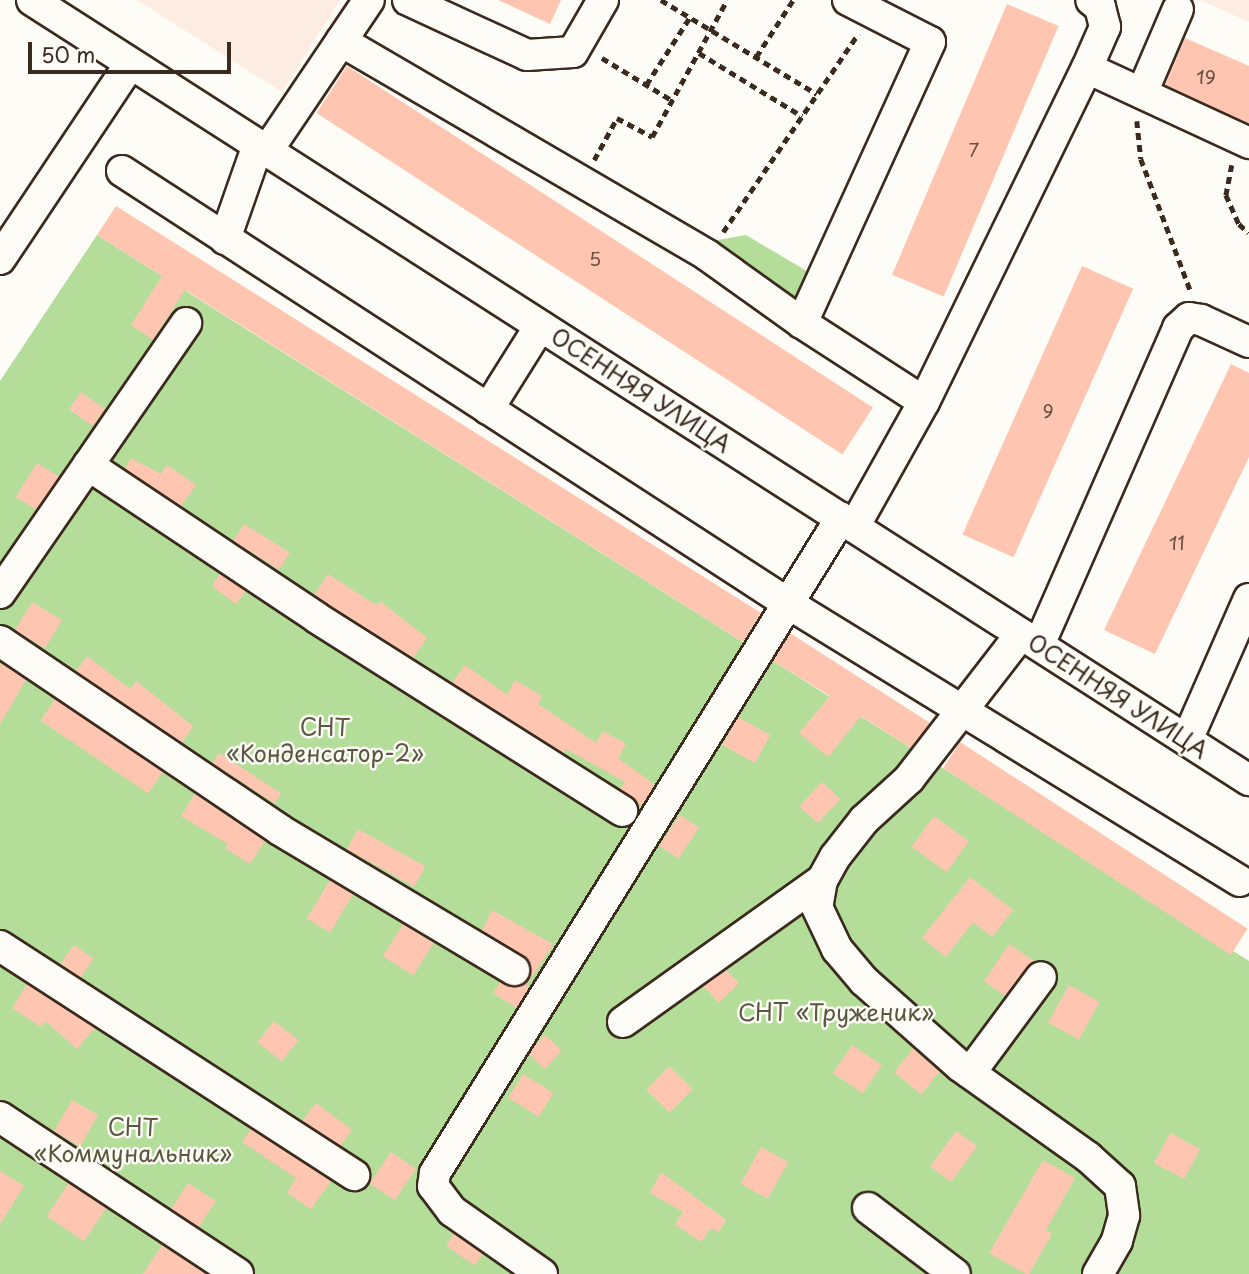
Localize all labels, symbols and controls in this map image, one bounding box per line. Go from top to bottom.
scale bar [32,28,234,72]
text: 50 m [41,38,95,70]
house number: 19 [1196,66,1216,88]
house number: 7 [969,139,979,161]
house number: 5 [589,248,601,270]
street label: ОСЕННЯЯ УЛИЦА [546,321,736,459]
house number: 9 [1042,400,1054,422]
house number: 11 [1169,532,1185,554]
street label: ОСЕННЯЯ УЛИЦА [1023,627,1213,765]
park label: СНТ «Конденсатор-2» [226,713,424,767]
park label: СНТ «Труженик» [738,998,934,1026]
park label: СНТ «Коммунальник» [34,1113,232,1167]

